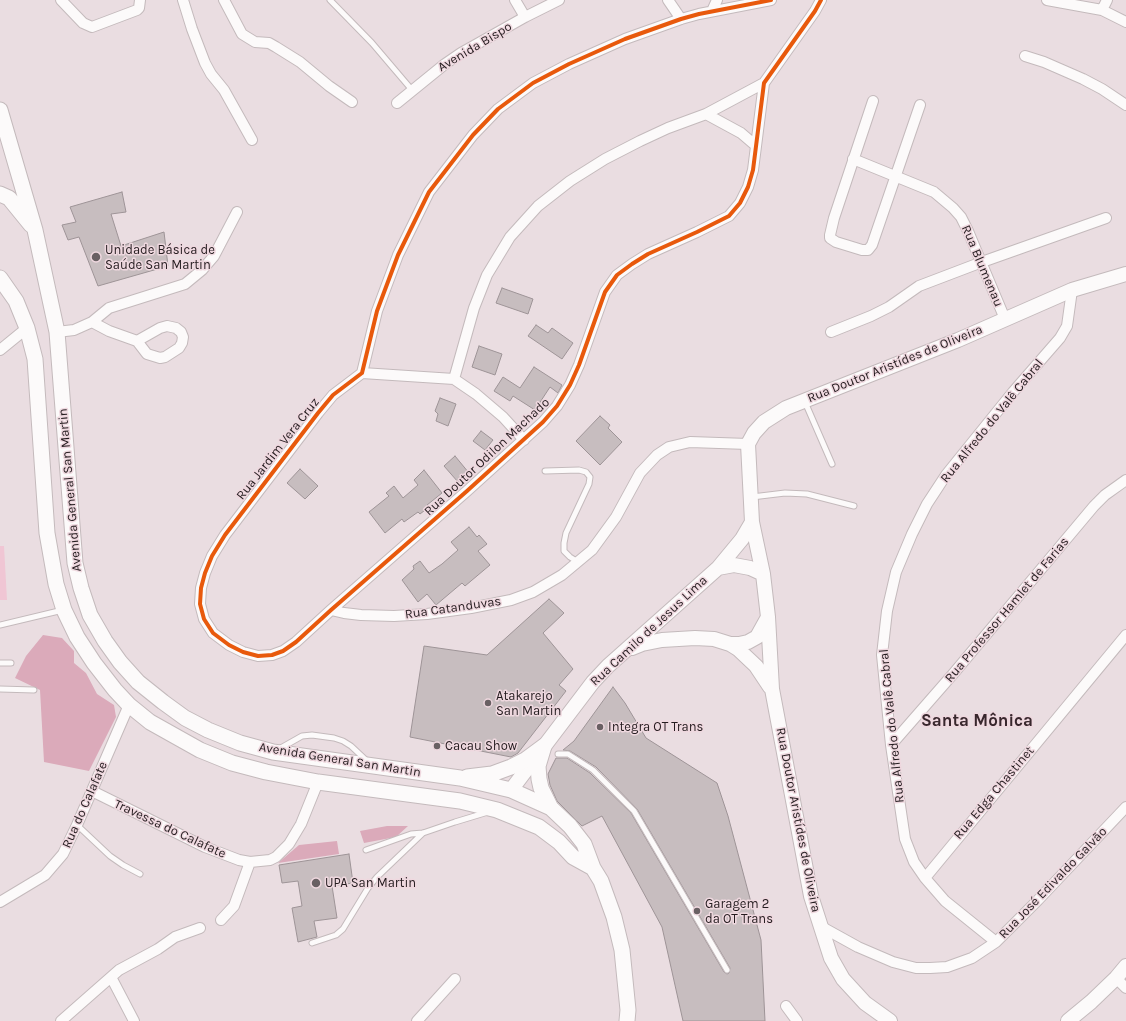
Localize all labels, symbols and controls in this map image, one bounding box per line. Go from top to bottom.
street label: Avenida Bispo [435,19,515,75]
street label: Rua Blumenau [958,223,1006,309]
place label: Unidade Básica de Saúde San Martin [105,242,215,273]
marker: Unidade Básica de Saúde San Martin [90,251,102,263]
street label: Rua Doutor Aristídes de Oliveira [805,322,985,406]
street label: Rua Alfredo do Valê Cabral [937,356,1047,486]
street label: Rua Jardim Vera Cruz [233,395,323,503]
street label: Rua Doutor Odilon Machado [421,395,553,519]
street label: Avenida General San Martin [55,408,85,572]
street label: Rua Professor Hamlet de Farias [942,534,1072,686]
street label: Rua Camilo de Jesus Lima [587,573,711,689]
street label: Rua Catanduvas [404,594,502,622]
street label: Rua Alfredo do Valê Cabral [876,648,908,804]
place label: Atakarejo San Martin [496,688,561,719]
marker: Atakarejo San Martin [483,698,493,708]
district label: Santa Mônica [921,711,1033,731]
place label: Integra OT Trans [608,719,703,735]
marker: Integra OT Trans [595,722,605,732]
street label: Rua Doutor Aristídes de Oliveira [772,726,824,914]
place label: Cacau Show [445,738,517,754]
street label: Avenida General San Martin [258,739,422,781]
marker: Cacau Show [432,741,442,751]
street label: Rua Edga Chastinet [951,743,1037,843]
street label: Rua do Calafate [59,759,111,851]
street label: Travessa do Calafate [112,796,228,862]
street label: Rua José Edivaldo Galvão [996,824,1110,942]
place label: UPA San Martin [325,875,416,891]
marker: UPA San Martin [310,877,322,889]
place label: Garagem 2 da OT Trans [705,896,773,927]
marker: Garagem 2 da OT Trans [692,906,702,916]

